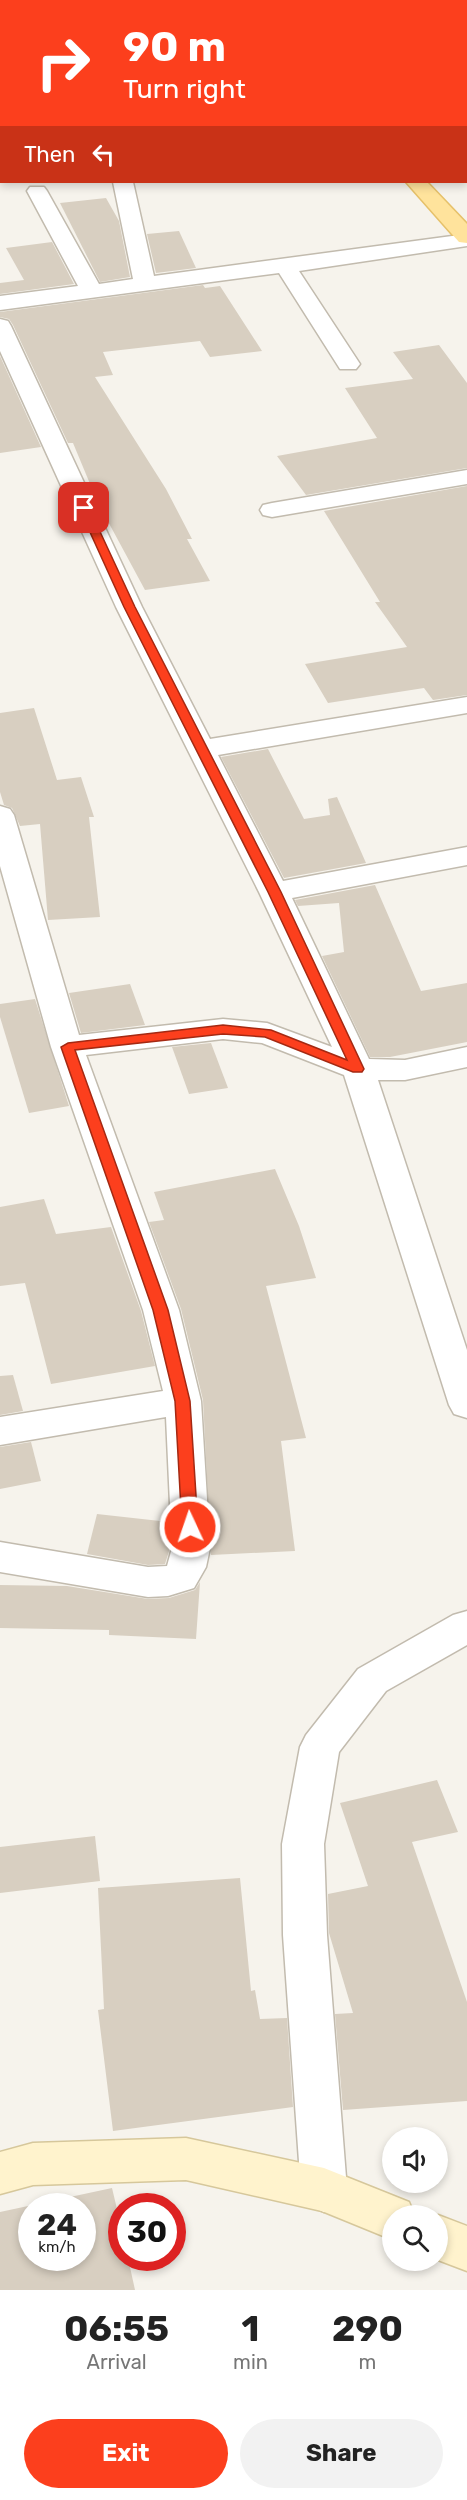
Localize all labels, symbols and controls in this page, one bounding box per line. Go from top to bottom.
text: 90 m [123,22,226,72]
icon: right [24,24,102,102]
text: Turn right [123,73,246,105]
icon: left [87,138,120,171]
text: Then [24,141,75,168]
pin [58,482,109,533]
icon: arrive [67,491,100,524]
position arrow [158,1495,222,1559]
map controls [382,2127,448,2271]
button: sound [382,2127,448,2193]
speed limit sign: 30 [108,2193,186,2271]
button: search [382,2205,448,2271]
text: 24 [37,2207,77,2243]
text: km/h [38,2238,76,2256]
text: 06:55 [64,2307,169,2350]
text: 1 [242,2307,259,2350]
text: 290 [332,2307,403,2350]
text: Arrival [87,2350,147,2374]
text: min [233,2350,268,2374]
text: m [359,2350,376,2374]
button: Exit [24,2419,228,2488]
button: Share [240,2419,443,2488]

